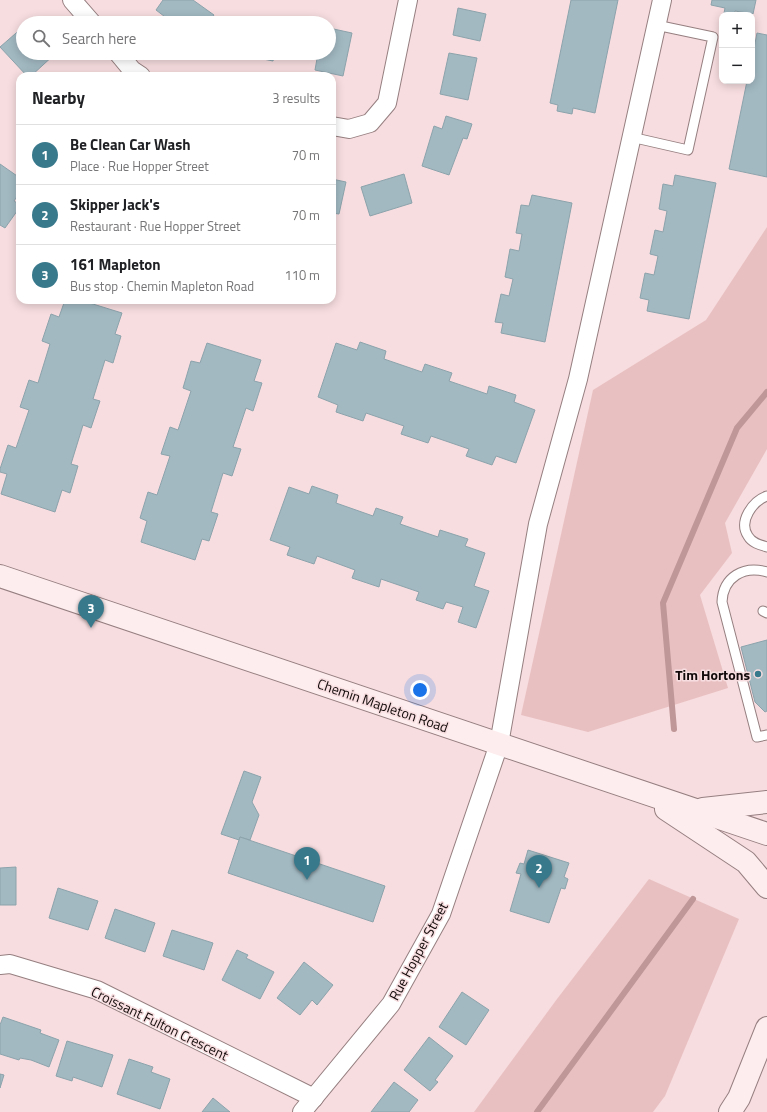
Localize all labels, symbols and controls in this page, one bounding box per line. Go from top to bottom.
map controls [719,12,755,84]
button: + [719,12,755,48]
search box [16,16,336,60]
icon: search [30,27,52,49]
text: Search here [62,27,136,50]
button: − [719,48,755,84]
text: Nearby [32,85,85,111]
text: 3 results [272,88,320,108]
text: Be Clean Car Wash [70,133,191,156]
text: 1 [41,145,49,165]
text: 70 m [292,145,320,165]
text: Place · Rue Hopper Street [70,156,209,176]
text: Skipper Jack's [70,193,160,216]
text: 2 [41,205,49,225]
text: 70 m [292,205,320,225]
text: Restaurant · Rue Hopper Street [70,216,241,236]
text: 161 Mapleton [70,253,161,276]
text: 3 [41,265,49,285]
text: 110 m [284,265,320,285]
text: Bus stop · Chemin Mapleton Road [70,276,254,296]
pin: 3 [78,595,104,628]
place label: Tim Hortons [675,664,750,685]
marker: Tim Hortons [753,669,763,679]
street label: Chemin Mapleton Road [315,673,451,737]
your location [410,680,430,700]
pin: 1 [294,847,320,880]
pin: 2 [526,855,552,888]
street label: Rue Hopper Street [383,898,453,1004]
street label: Croissant Fulton Crescent [88,981,232,1065]

